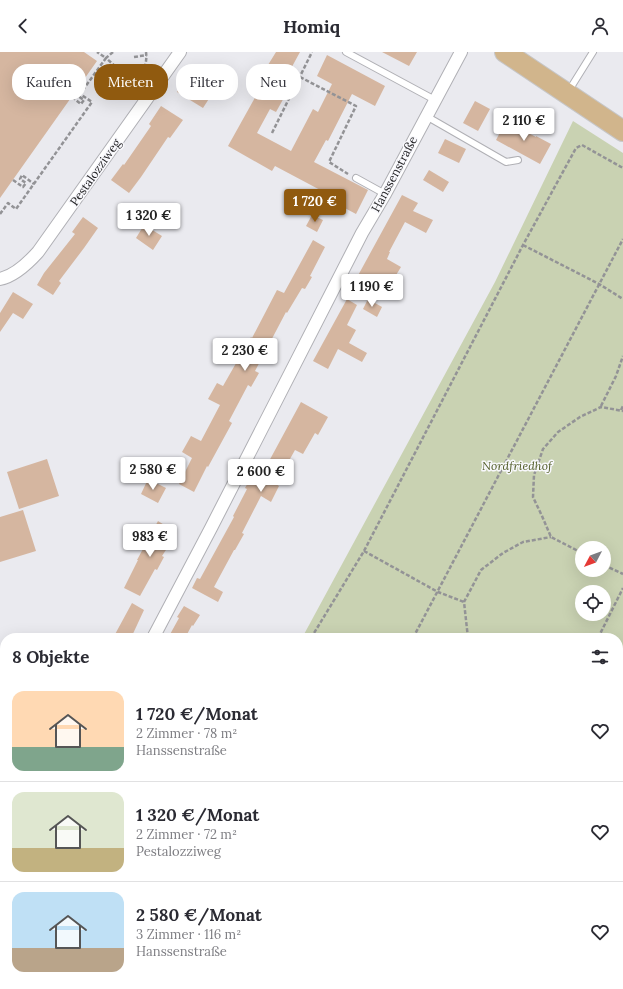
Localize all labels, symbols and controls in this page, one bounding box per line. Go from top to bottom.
icon: back [12,15,34,37]
text: Homiq [283,15,340,38]
icon: person [589,15,611,37]
chip: Kaufen [12,64,86,100]
chip: Mieten [94,64,168,100]
chip: Filter [176,64,238,100]
chip: Neu [246,64,301,100]
pin: 2 110 € [487,108,561,142]
text: 2 110 € [502,112,546,129]
street label: Hanssenstraße [368,133,421,215]
street label: Pestalozziweg [66,135,124,208]
pin: 1 720 € [278,189,352,223]
text: 1 720 € [293,193,337,210]
pin: 1 320 € [112,203,186,237]
text: 1 320 € [126,207,172,224]
pin: 1 190 € [335,274,409,308]
text: 1 190 € [350,278,394,295]
pin: 2 230 € [208,338,282,372]
text: 2 230 € [222,342,268,359]
pin: 2 580 € [116,457,190,491]
park label: Nordfriedhof [482,458,553,473]
pin: 2 600 € [224,459,298,493]
text: 2 580 € [129,461,177,478]
text: 2 600 € [237,463,285,480]
pin: 983 € [122,524,178,558]
text: 983 € [132,528,168,545]
north arrow [575,541,611,577]
map controls [575,541,611,621]
button: locate [575,585,611,621]
text: 8 Objekte [12,646,89,668]
icon: filters [589,646,611,668]
text: 1 720 €/Monat [136,703,258,725]
icon: home [44,707,92,755]
icon: heart [589,720,611,742]
text: 2 Zimmer · 78 m² [136,725,237,742]
text: Hanssenstraße [136,742,227,759]
text: 1 320 €/Monat [136,804,259,826]
icon: home [44,808,92,856]
icon: heart [589,821,611,843]
text: 2 Zimmer · 72 m² [136,826,237,843]
text: Pestalozziweg [136,843,221,860]
text: 2 580 €/Monat [136,904,262,926]
icon: home [44,908,92,956]
icon: heart [589,921,611,943]
text: 3 Zimmer · 116 m² [136,926,241,943]
text: Hanssenstraße [136,943,227,960]

